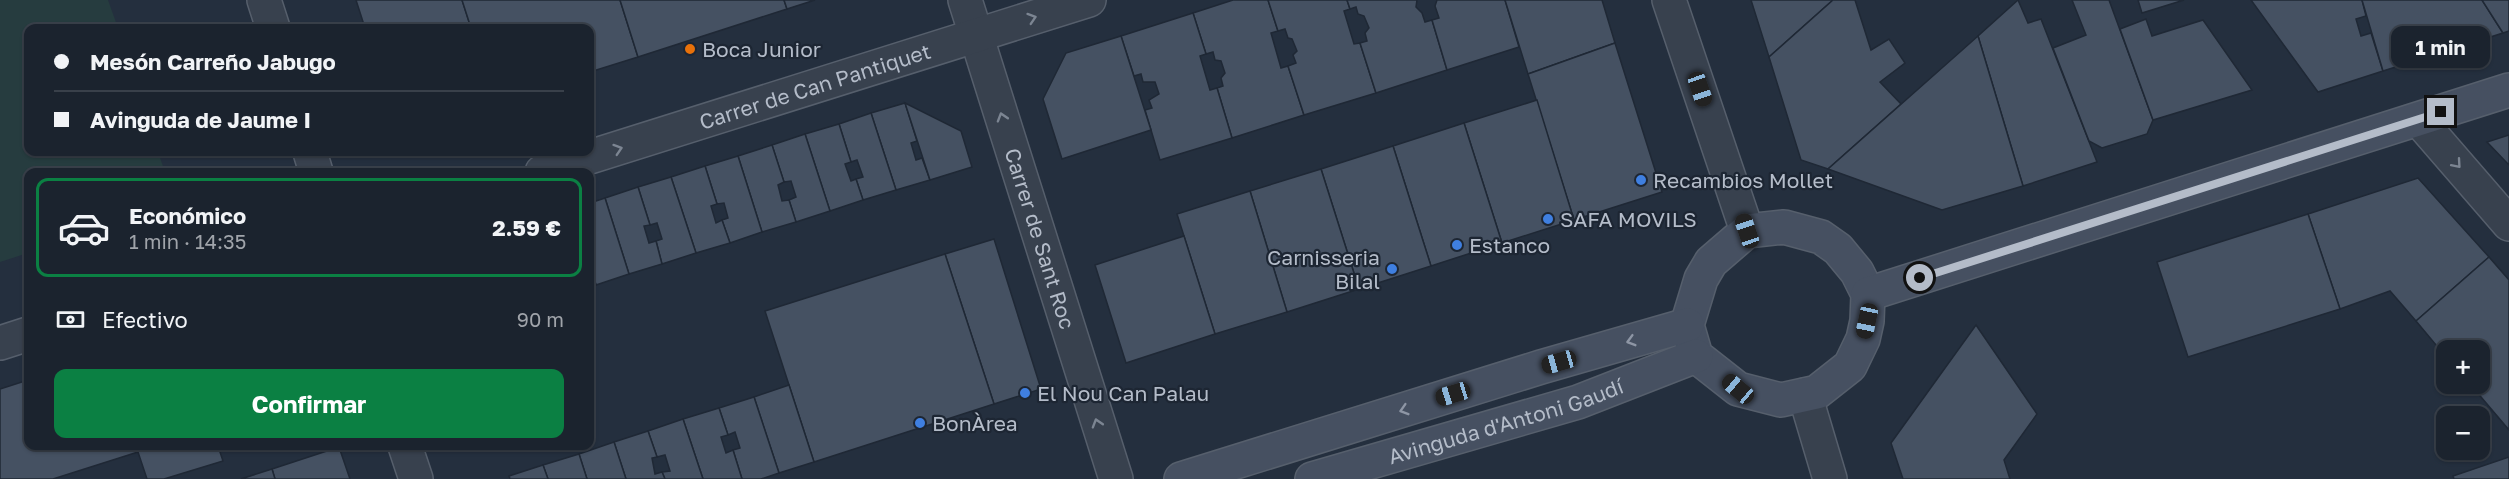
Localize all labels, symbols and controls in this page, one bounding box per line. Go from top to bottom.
one-way arrow [1026,13,1037,25]
callout: 1 min [2392,25,2490,67]
text: 1 min [2415,35,2466,59]
place label: Boca Junior [702,36,821,62]
street label: Carrer de Can Pantiquet [696,38,934,135]
marker: Boca Junior [683,42,697,56]
text: Mesón Carreño Jabugo [90,48,336,75]
car [1686,69,1714,109]
route end [2427,98,2454,125]
text: Avinguda de Jaume I [90,106,311,133]
one-way arrow [997,112,1009,123]
one-way arrow [612,143,623,156]
street label: Carrer de Sant Roc [999,145,1081,332]
one-way arrow [2450,157,2461,168]
place label: Recambios Mollet [1653,167,1833,193]
marker: Recambios Mollet [1634,173,1648,187]
icon: car [57,201,111,255]
text: Económico [129,202,246,229]
place label: SAFA MOVILS [1560,206,1697,232]
car [1733,211,1761,251]
marker: SAFA MOVILS [1541,212,1555,226]
text: 2.59 € [492,214,561,241]
text: 1 min · 14:35 [129,229,246,253]
place label: Estanco [1469,232,1550,258]
marker: Estanco [1450,238,1464,252]
place label: Carnisseria Bilal [1267,244,1380,294]
marker: Carnisseria Bilal [1385,262,1399,276]
route start [1906,264,1933,291]
car [1854,302,1880,340]
icon: cash [54,303,87,336]
text: Efectivo [102,306,188,333]
text: 90 m [517,307,564,331]
one-way arrow [1626,334,1637,346]
map controls [2436,340,2490,460]
button: + [2436,340,2490,394]
car [1539,348,1579,376]
button: Confirmar [54,369,564,438]
car [1718,371,1758,407]
street label: Avinguda d'Antoni Gaudí [1385,372,1628,469]
place label: El Nou Can Palau [1037,380,1209,406]
car [1433,380,1473,408]
marker: El Nou Can Palau [1018,386,1032,400]
one-way arrow [1399,402,1410,415]
button: − [2436,406,2490,460]
place label: BonÀrea [932,410,1018,436]
marker: BonÀrea [913,416,927,430]
one-way arrow [1092,418,1105,429]

